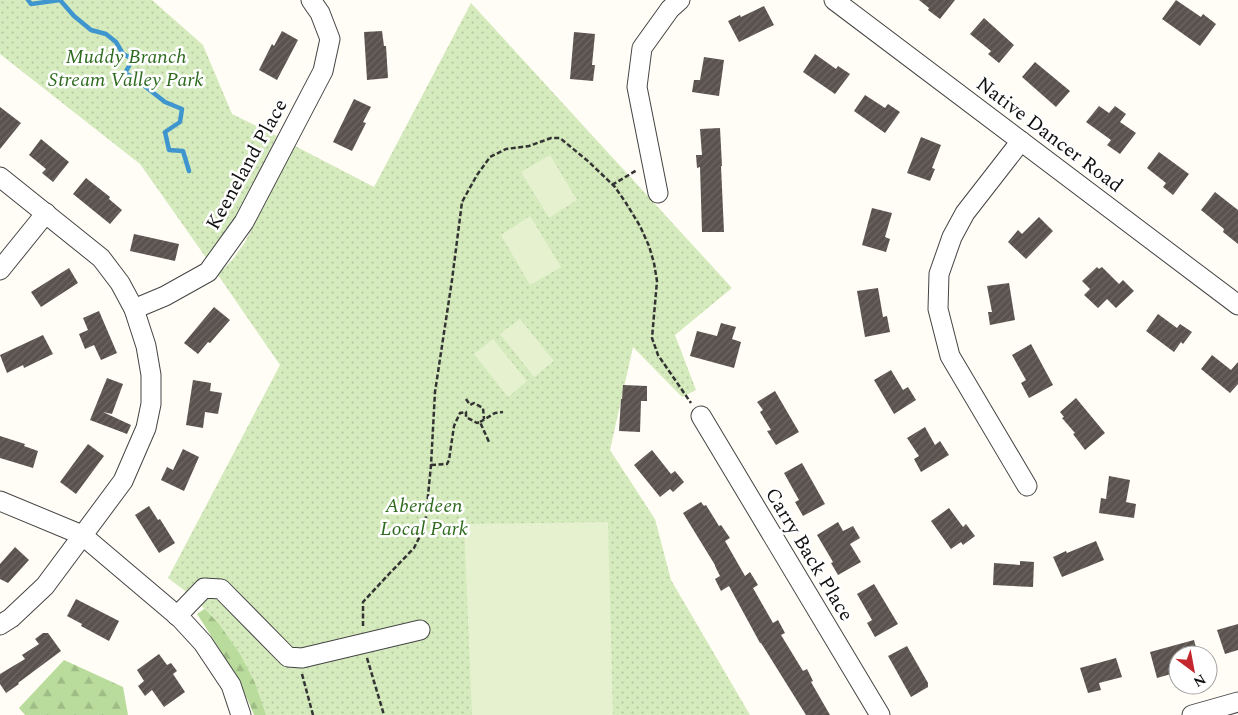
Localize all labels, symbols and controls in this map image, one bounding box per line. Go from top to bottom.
park label: Muddy Branch Stream Valley Park [48,42,204,95]
street label: Native Dancer Road [970,69,1129,200]
street label: Keeneland Place [198,93,295,236]
street label: Carry Back Place [757,482,861,627]
park label: Aberdeen Local Park [380,491,469,544]
north arrow [1168,645,1218,695]
text: N [1189,669,1210,693]

